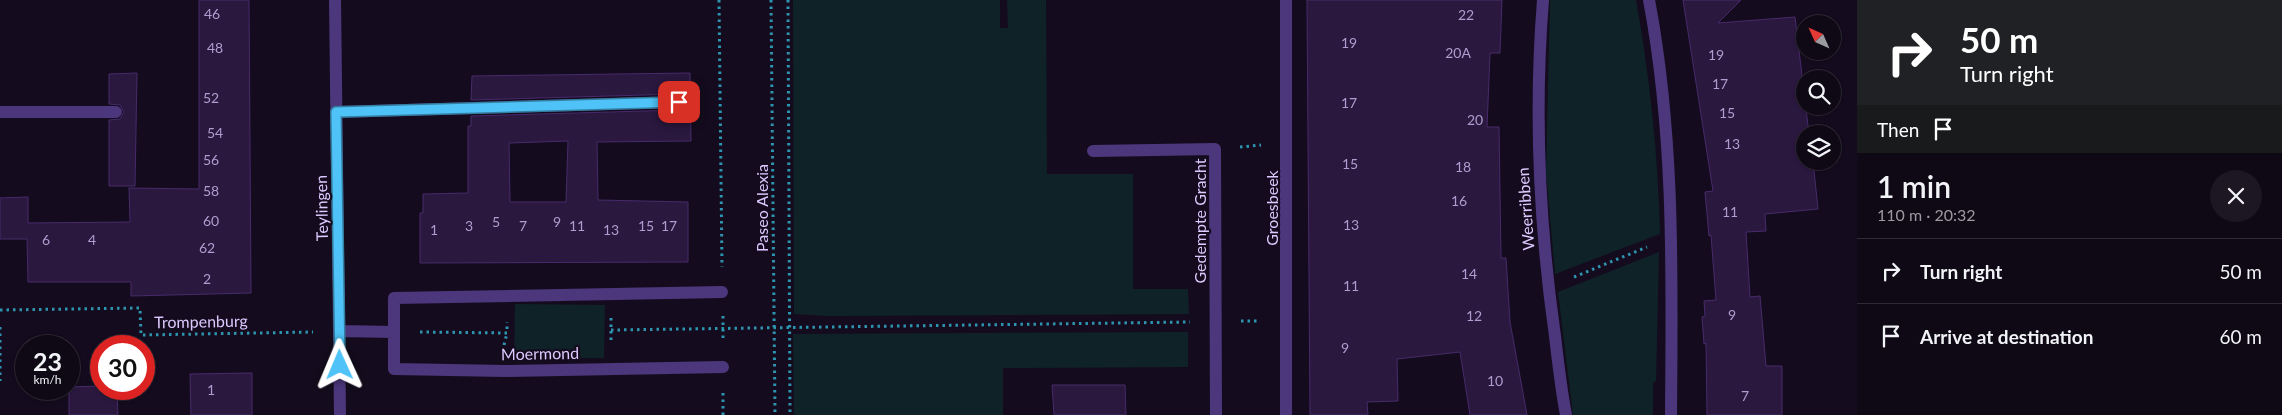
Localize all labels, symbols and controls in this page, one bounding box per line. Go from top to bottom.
house number: 46 [204,5,220,22]
house number: 22 [1458,6,1474,23]
north arrow [1796,15,1841,60]
map controls [1796,15,1841,170]
text: 50 m [1960,18,2038,60]
icon: right [1877,20,1942,85]
house number: 19 [1341,34,1357,51]
house number: 48 [207,39,223,56]
house number: 20A [1445,44,1471,61]
house number: 19 [1708,46,1724,63]
text: Turn right [1960,60,2054,87]
button: search [1796,70,1841,115]
house number: 17 [1712,75,1728,92]
pin [658,81,700,123]
icon: arrive [665,88,693,116]
house number: 52 [203,89,219,106]
house number: 17 [1341,94,1357,111]
house number: 15 [1719,104,1735,121]
house number: 20 [1467,111,1483,128]
icon: arrive [1929,115,1957,143]
text: Then [1877,118,1919,141]
house number: 54 [207,124,223,141]
button: layers [1796,125,1841,170]
house number: 13 [1724,135,1740,152]
house number: 56 [203,151,219,168]
house number: 15 [1342,155,1358,172]
street label: Gedempte Gracht [1190,158,1209,284]
house number: 18 [1455,158,1471,175]
street label: Paseo Alexia [752,164,771,252]
street label: Weerribben [1513,167,1537,251]
text: 1 min [1877,168,1951,204]
street label: Groesbeek [1262,169,1281,246]
button: close [2210,170,2262,222]
street label: Teylingen [311,175,331,241]
house number: 58 [203,182,219,199]
house number: 16 [1451,192,1467,209]
house number: 11 [1722,203,1738,220]
text: 110 m · 20:32 [1877,205,1976,224]
house number: 60 [203,212,219,229]
house number: 5 [492,213,500,230]
house number: 9 [553,213,561,230]
house number: 13 [1343,216,1359,233]
house number: 3 [465,217,473,234]
house number: 7 [519,217,527,234]
house number: 11 [569,217,585,234]
house number: 15 [638,217,654,234]
house number: 17 [661,217,677,234]
house number: 1 [430,221,438,238]
house number: 13 [603,221,619,238]
house number: 6 [42,231,50,248]
house number: 4 [88,231,96,248]
house number: 62 [199,239,215,256]
icon: right [1877,257,1905,285]
text: Turn right [1920,260,2002,283]
text: 50 m [2219,260,2262,283]
house number: 14 [1461,265,1477,282]
house number: 2 [203,270,211,287]
house number: 11 [1343,277,1359,294]
house number: 9 [1728,306,1736,323]
house number: 12 [1466,307,1482,324]
street label: Trompenburg [154,311,248,331]
icon: arrive [1877,322,1905,350]
text: Arrive at destination [1920,325,2093,348]
text: 60 m [2219,325,2262,348]
speed limit sign: 30 [90,335,155,400]
position arrow [313,338,365,390]
house number: 9 [1341,339,1349,356]
street label: Moermond [501,343,579,363]
text: 23 [33,346,62,376]
text: km/h [33,372,62,387]
house number: 10 [1487,372,1503,389]
house number: 1 [207,381,215,398]
house number: 7 [1741,387,1749,404]

